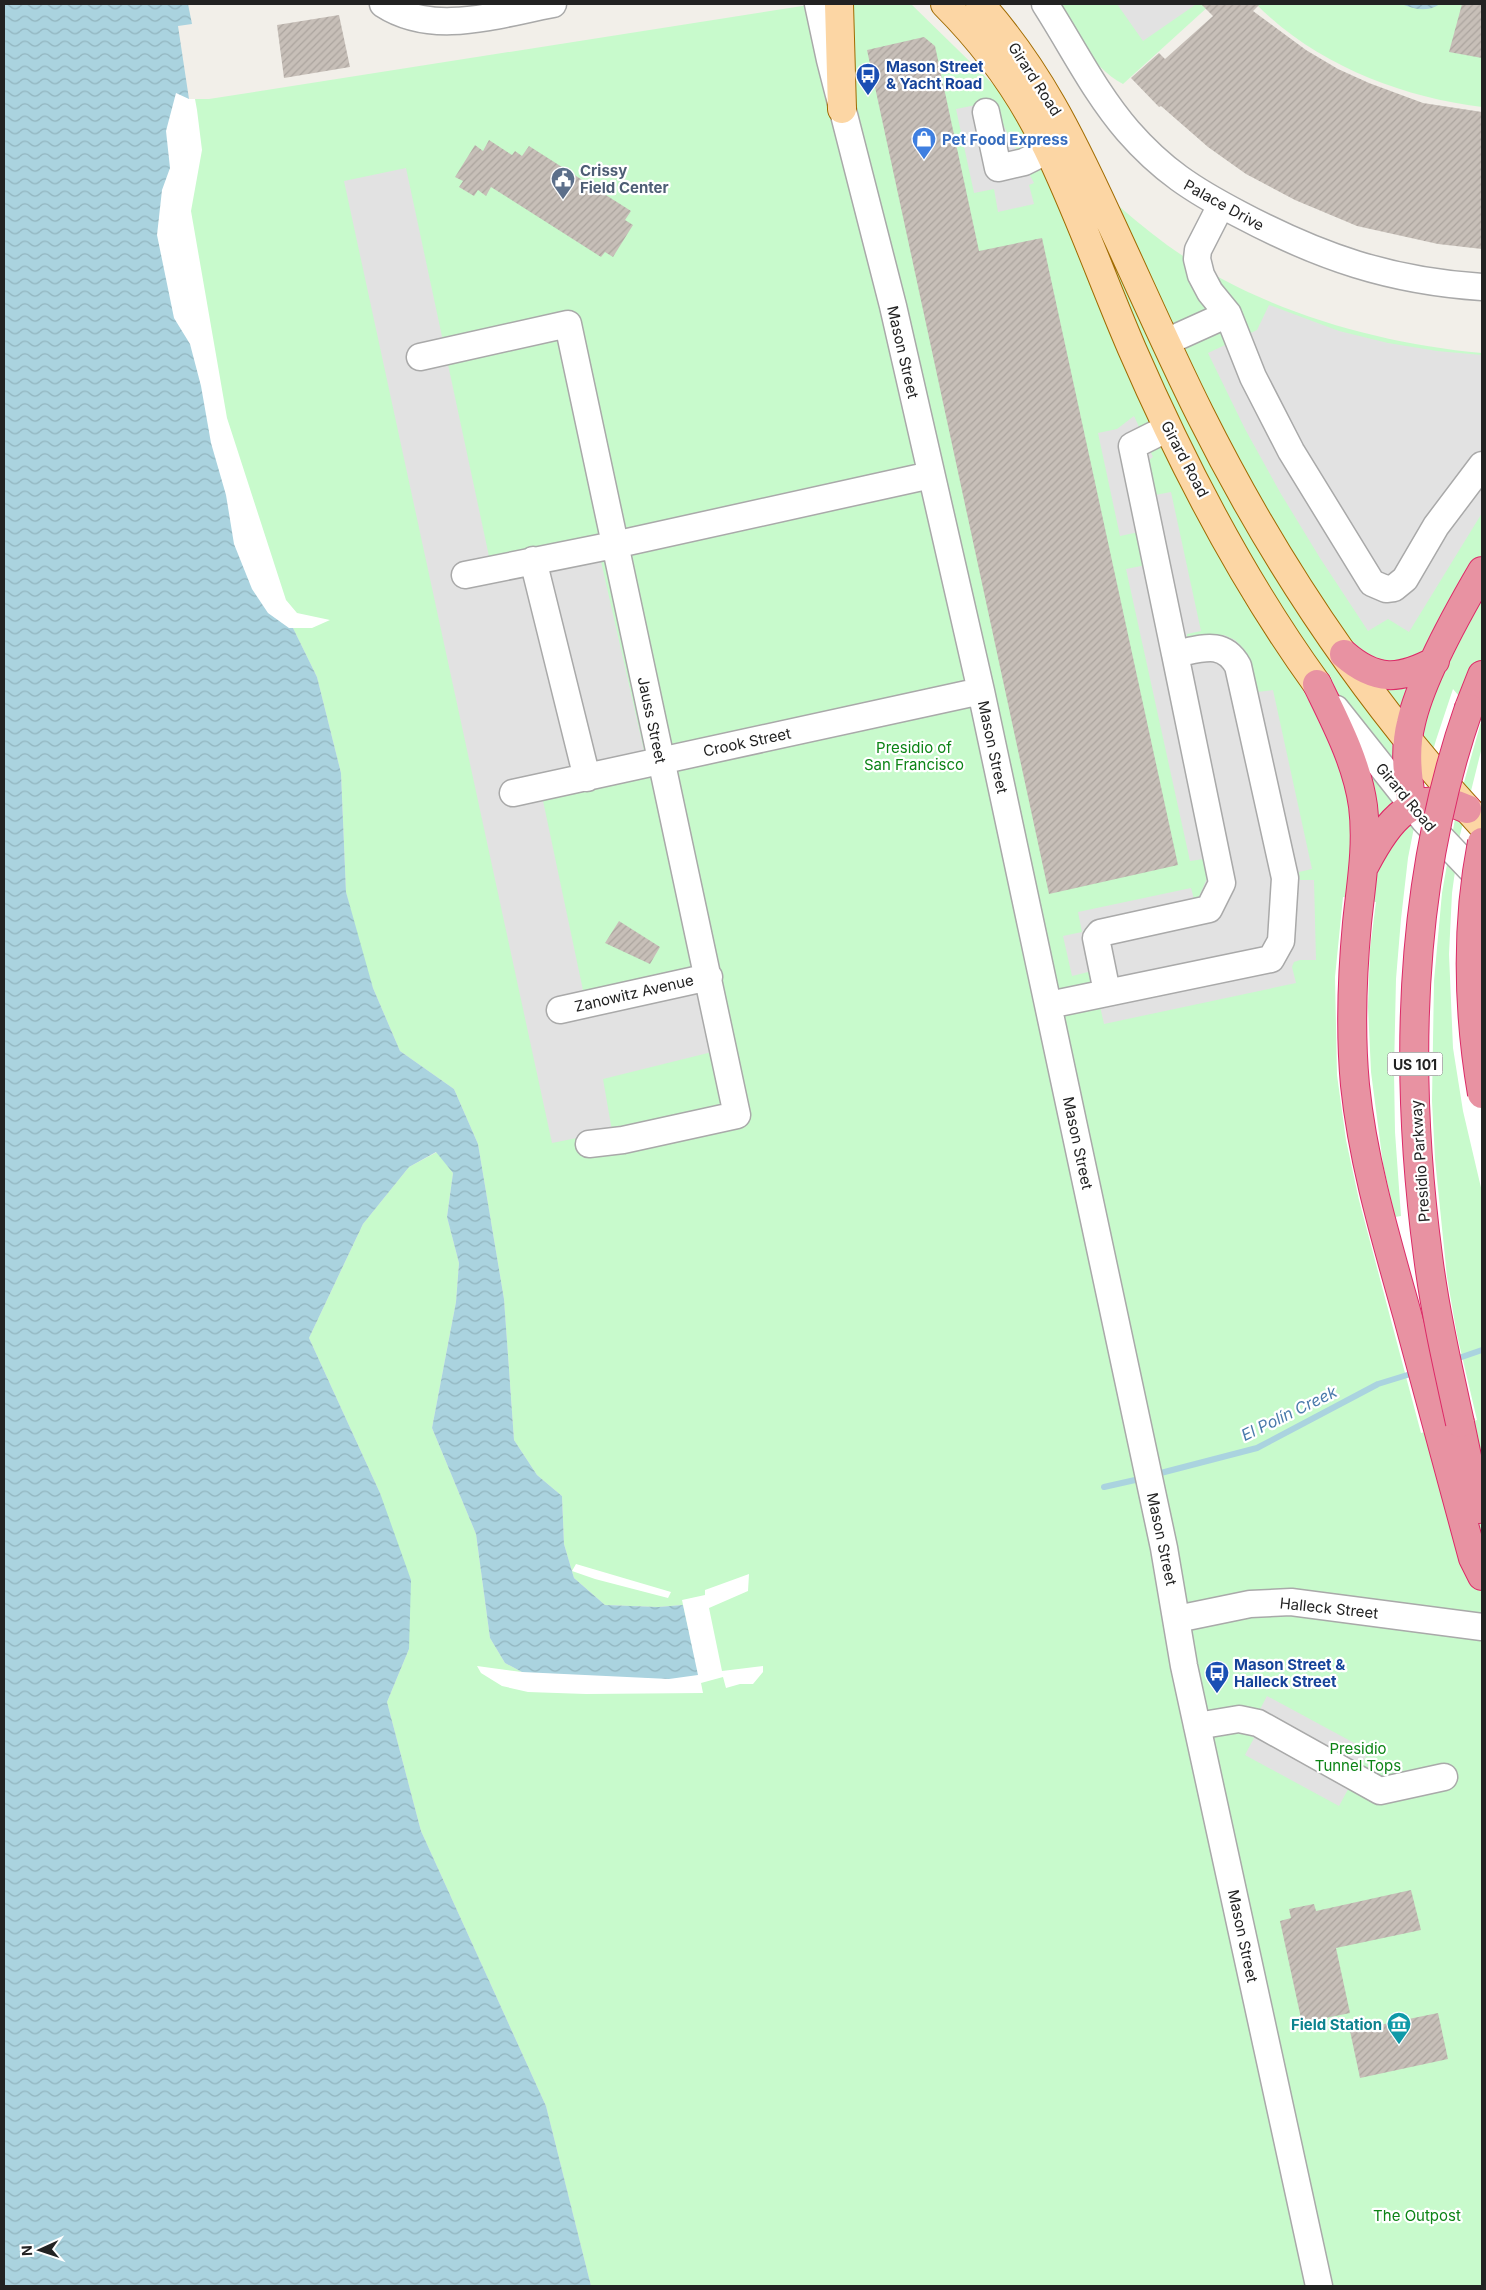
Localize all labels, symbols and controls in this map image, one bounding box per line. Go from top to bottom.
street label: Girard Road [1004,39,1066,119]
place label: Mason Street & Yacht Road [886,57,984,93]
bus stop icon: Mason Street & Yacht Road [855,62,881,96]
shop icon: Pet Food Express [911,126,937,160]
place label: Pet Food Express [942,130,1068,149]
place label: Crissy Field Center [580,161,669,197]
public building icon: Crissy Field Center [550,166,576,200]
street label: Palace Drive [1181,175,1267,235]
street label: Mason Street [883,304,923,400]
street label: Girard Road [1157,418,1213,500]
street label: Jauss Street [634,675,670,765]
street label: Mason Street [974,699,1012,795]
street label: Crook Street [701,723,793,761]
park label: Presidio of San Francisco [864,738,964,774]
street label: Girard Road [1372,759,1440,835]
street label: Zanowitz Avenue [573,970,695,1016]
road number: US 101 [1388,1052,1442,1076]
street label: Mason Street [1059,1095,1097,1191]
street label: Presidio Parkway [1406,1099,1434,1223]
water label: El Polín Creek [1238,1381,1340,1445]
street label: Mason Street [1143,1491,1181,1587]
street label: Halleck Street [1279,1593,1379,1623]
place label: Mason Street & Halleck Street [1234,1655,1345,1691]
bus stop icon: Mason Street & Halleck Street [1204,1660,1230,1694]
park label: Presidio Tunnel Tops [1315,1739,1401,1775]
street label: Mason Street [1224,1888,1262,1984]
museum icon: Field Station [1386,2011,1412,2045]
place label: Field Station [1291,2015,1382,2034]
park label: The Outpost [1373,2206,1461,2225]
north arrow [15,2225,65,2275]
text: N [18,2245,35,2256]

